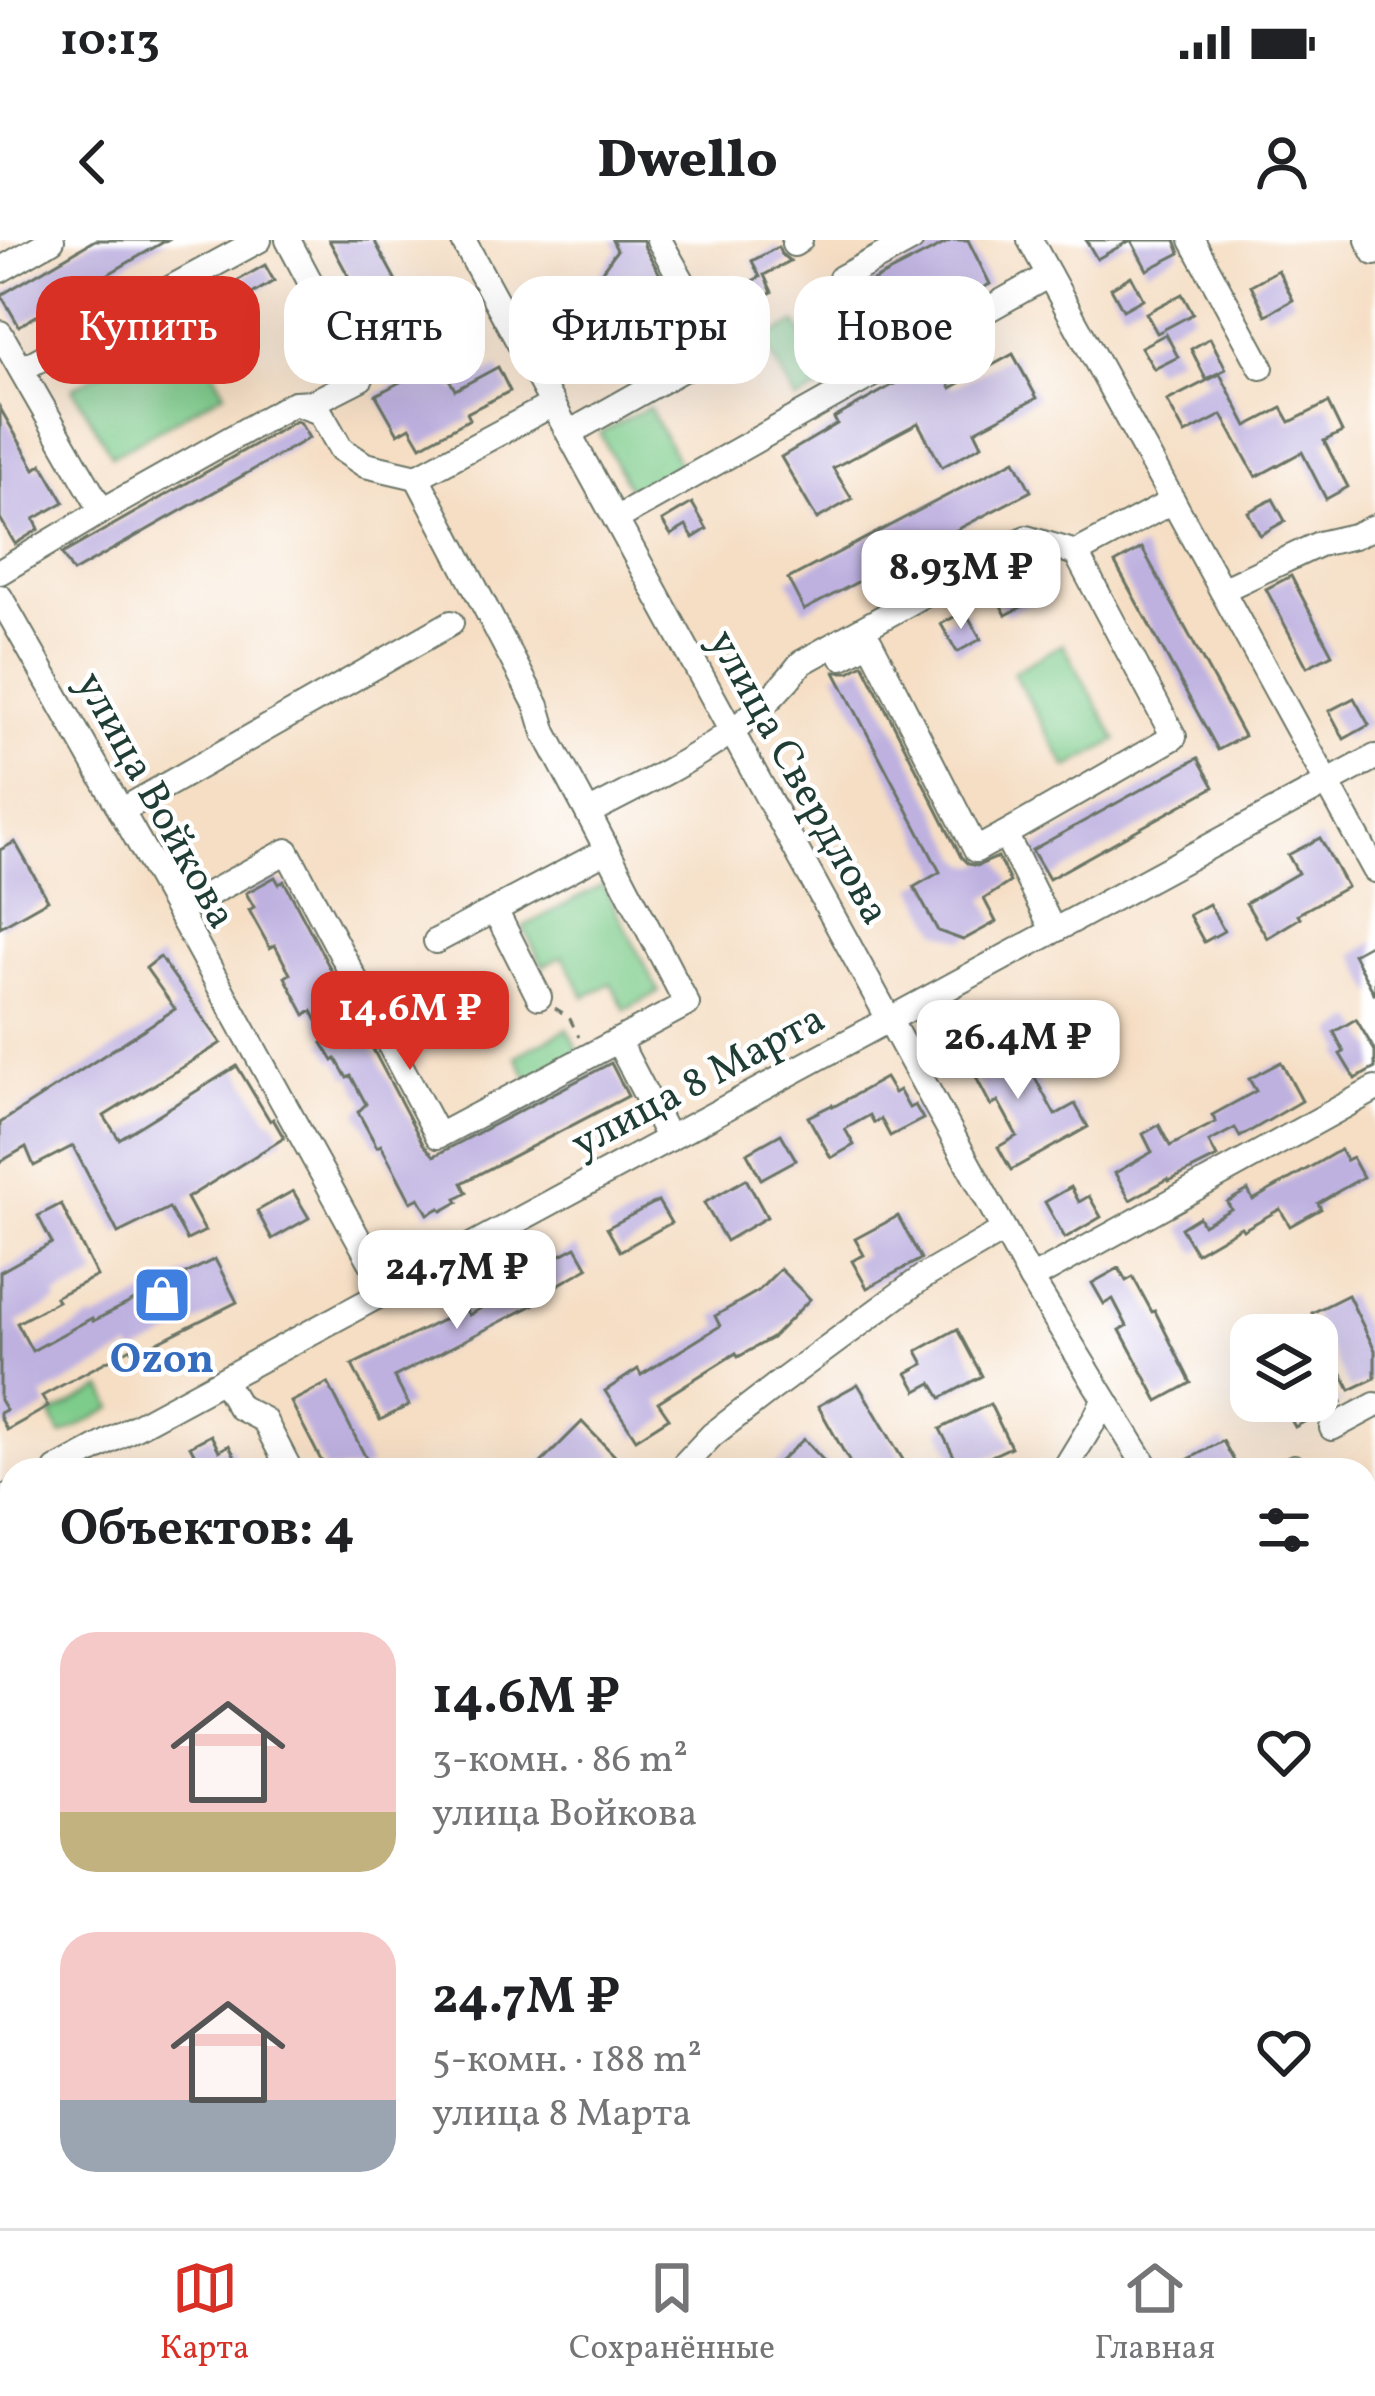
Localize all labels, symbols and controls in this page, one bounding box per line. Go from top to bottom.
text: 10:13 [60,11,160,74]
text: Dwello [597,125,778,200]
icon: back [60,129,126,195]
icon: person [1249,129,1315,195]
chip: Купить [36,276,260,384]
chip: Снять [284,276,485,384]
chip: Фильтры [509,276,770,384]
chip: Новое [794,276,995,384]
pin: 8.93M ₽ [850,530,1072,632]
text: 8.93M ₽ [889,542,1034,596]
street label: улица Свердлова [691,620,903,936]
street label: улица Войкова [59,662,249,940]
pin: 14.6M ₽ [299,971,521,1073]
text: 14.6M ₽ [338,983,482,1037]
street label: улица 8 Марта [562,991,836,1175]
pin: 26.4M ₽ [907,1000,1129,1102]
text: 26.4M ₽ [944,1012,1092,1066]
pin: 24.7M ₽ [346,1230,568,1332]
text: 24.7M ₽ [385,1242,529,1296]
shop icon: Ozon [131,1264,193,1326]
map controls [1230,1314,1338,1422]
button: layers [1230,1314,1338,1422]
place label: Ozon [110,1332,214,1391]
text: Объектов: 4 [60,1495,355,1566]
icon: filters [1251,1497,1317,1563]
text: 14.6M ₽ [432,1663,620,1734]
icon: home [156,1680,300,1824]
icon: heart [1251,1719,1317,1785]
text: 3-комн. · 86 m² [432,1734,688,1788]
text: улица Войкова [432,1788,697,1842]
text: 24.7M ₽ [432,1963,620,2034]
icon: home [156,1980,300,2124]
icon: heart [1251,2019,1317,2085]
text: 5-комн. · 188 m² [432,2034,702,2088]
text: улица 8 Марта [432,2088,692,2142]
tab: Карта [160,2255,249,2373]
tab: Сохранённые [569,2255,775,2373]
tab: Главная [1094,2255,1215,2373]

